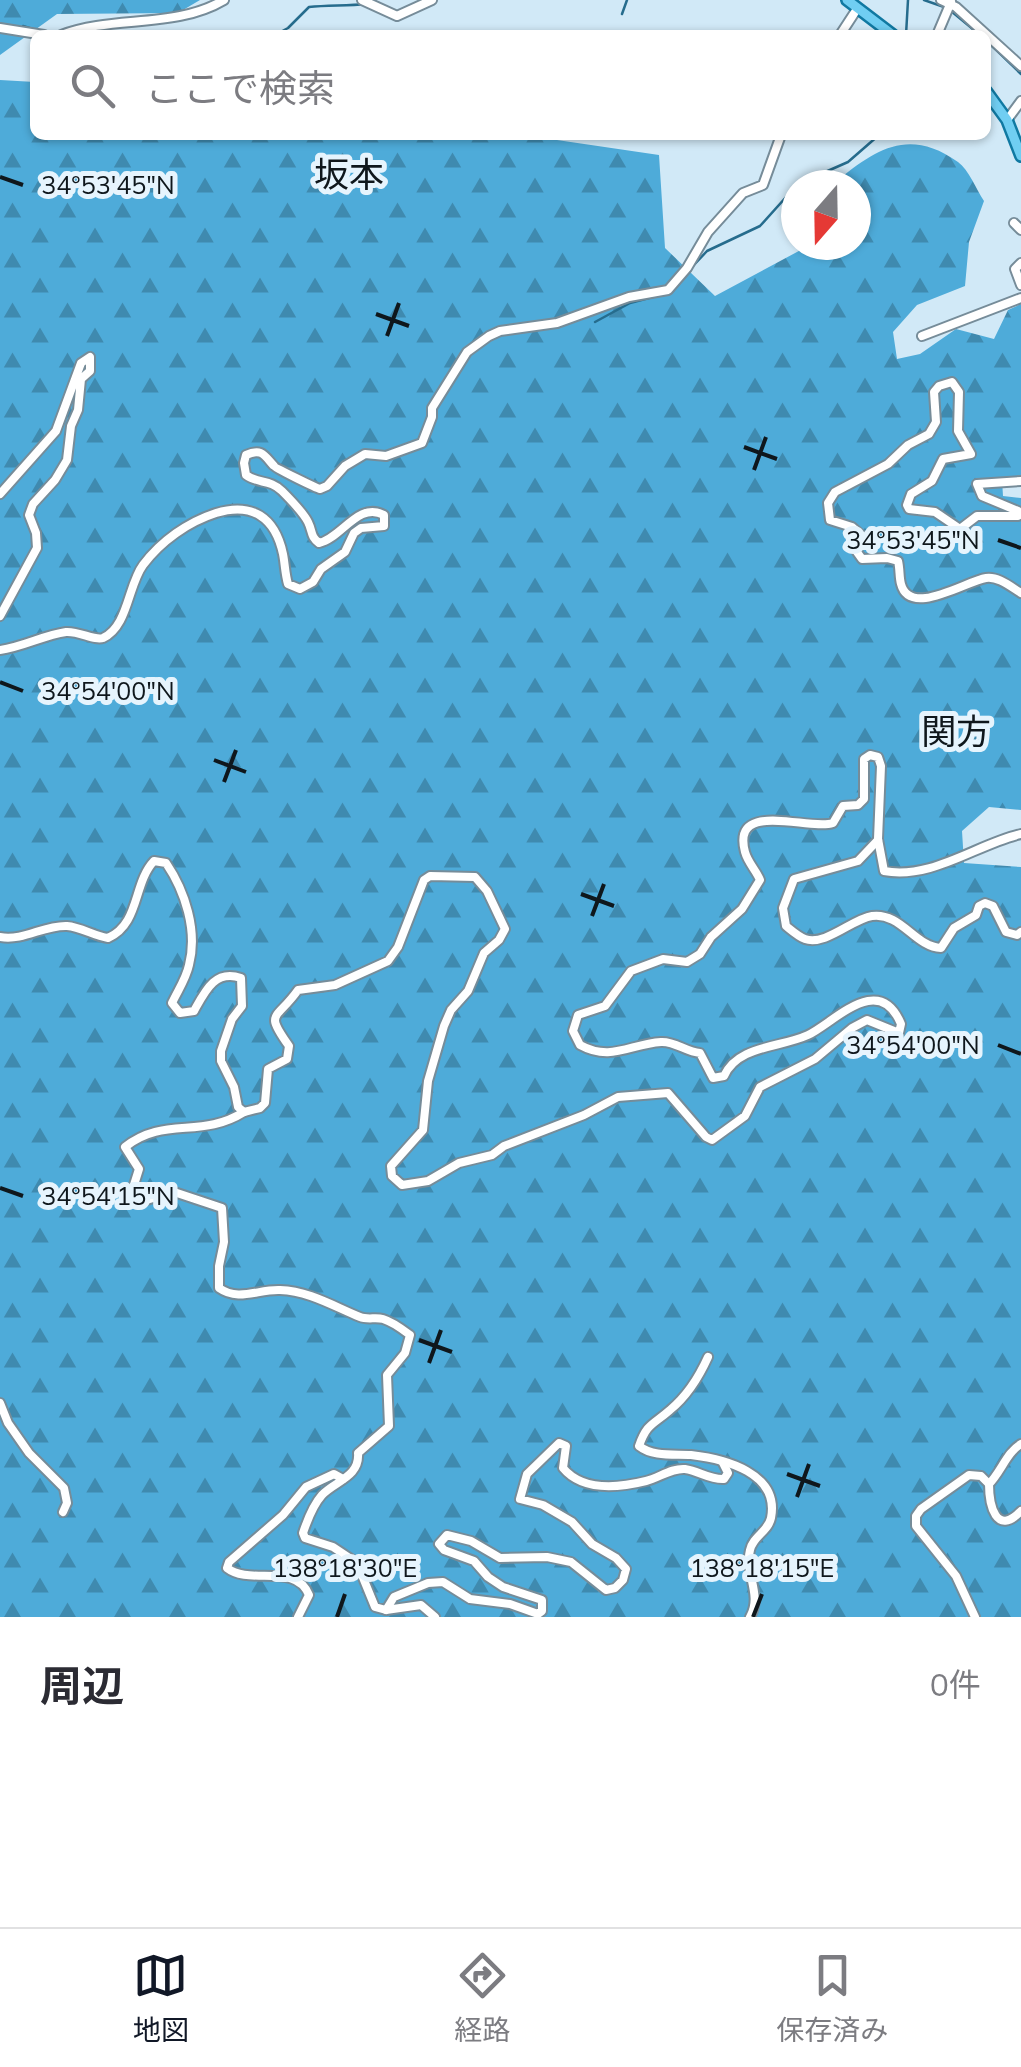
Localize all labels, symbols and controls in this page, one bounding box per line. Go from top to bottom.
search box [30,30,991,140]
icon: search [65,58,120,113]
text: ここで検索 [145,64,335,112]
district label: 坂本 [314,152,384,196]
text: 34°53'45"N [41,169,175,200]
north arrow [781,170,871,260]
text: 34°53'45"N [846,524,980,555]
text: 34°54'00"N [41,675,175,706]
district label: 関方 [921,709,991,753]
text: 34°54'00"N [846,1029,980,1060]
text: 34°54'15"N [41,1180,175,1211]
text: 138°18'30"E [273,1552,417,1583]
text: 138°18'15"E [690,1552,834,1583]
text: 周辺 [40,1659,124,1712]
text: 0件 [930,1664,981,1704]
tab: 地図 [133,1948,189,2048]
tab: 経路 [454,1948,510,2048]
tab: 保存済み [776,1948,888,2048]

